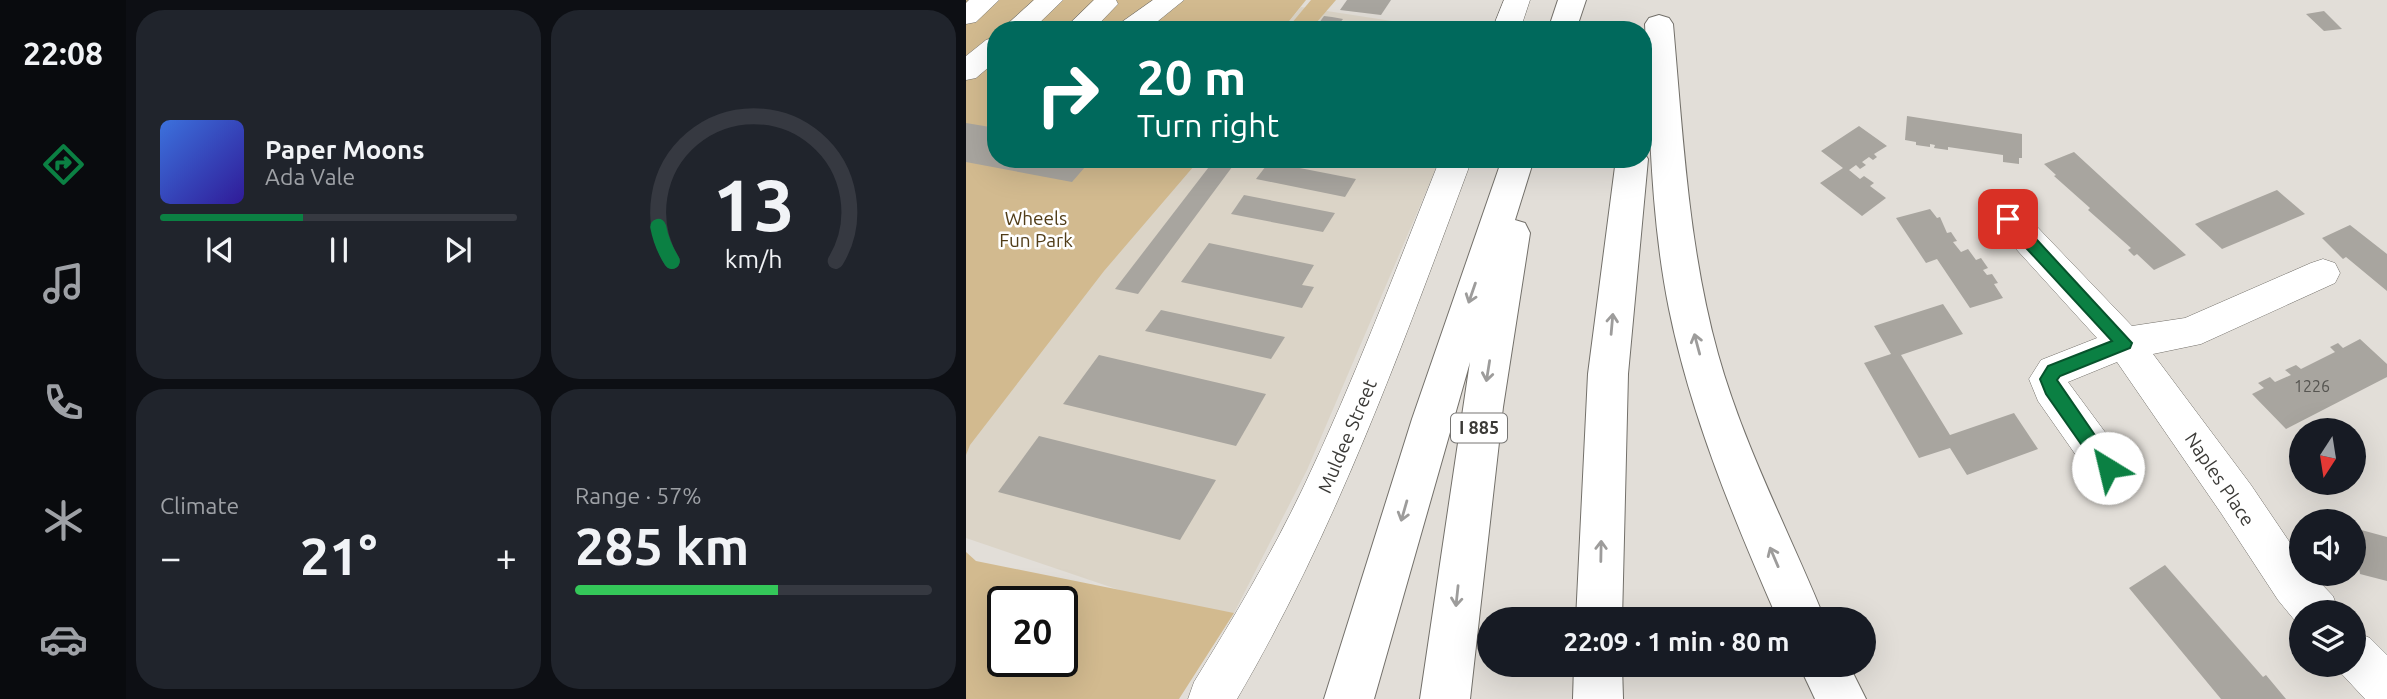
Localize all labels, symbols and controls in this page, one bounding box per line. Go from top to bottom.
text: 22:08 [23,35,103,71]
icon: right [1022,49,1113,140]
text: 20 m [1137,49,1246,104]
text: Turn right [1137,107,1279,143]
text: Paper Moons [265,135,424,164]
icon: directions [39,140,88,189]
text: 13 [712,163,795,245]
text: Ada Vale [265,164,355,189]
pin [1978,189,2038,249]
icon: arrive [1989,200,2027,238]
park label: Wheels Fun Park [999,207,1073,251]
icon: previous [201,231,239,269]
icon: pause [320,231,358,269]
icon: next [439,231,477,269]
text: km/h [725,245,782,273]
icon: music [39,259,88,308]
one-way arrow [1465,282,1477,304]
one-way arrow [1606,313,1619,336]
one-way arrow [1690,333,1703,356]
one-way arrow [1481,359,1494,381]
street label: Muldee Street [1313,375,1381,496]
house number: 1226 [2294,377,2330,395]
icon: phone [39,378,88,427]
road number: I 885 [1451,414,1507,442]
north arrow [2289,418,2366,495]
map controls [2289,418,2366,677]
street label: Naples Place [2181,428,2259,530]
position arrow [2071,431,2145,505]
text: Range · 57% [575,483,702,508]
text: Climate [160,493,239,518]
icon: climate [39,496,88,545]
one-way arrow [1397,499,1410,521]
button: sound [2289,509,2366,586]
text: 285 km [575,517,749,575]
text: 21° [300,527,377,585]
text: − [160,536,181,578]
text: + [496,536,517,578]
one-way arrow [1594,540,1608,563]
one-way arrow [1766,547,1779,569]
one-way arrow [1450,584,1463,607]
speed limit sign: 20 [987,586,1078,677]
button: layers [2289,600,2366,677]
icon: car [39,615,88,664]
text: 22:09 · 1 min · 80 m [1563,627,1790,656]

